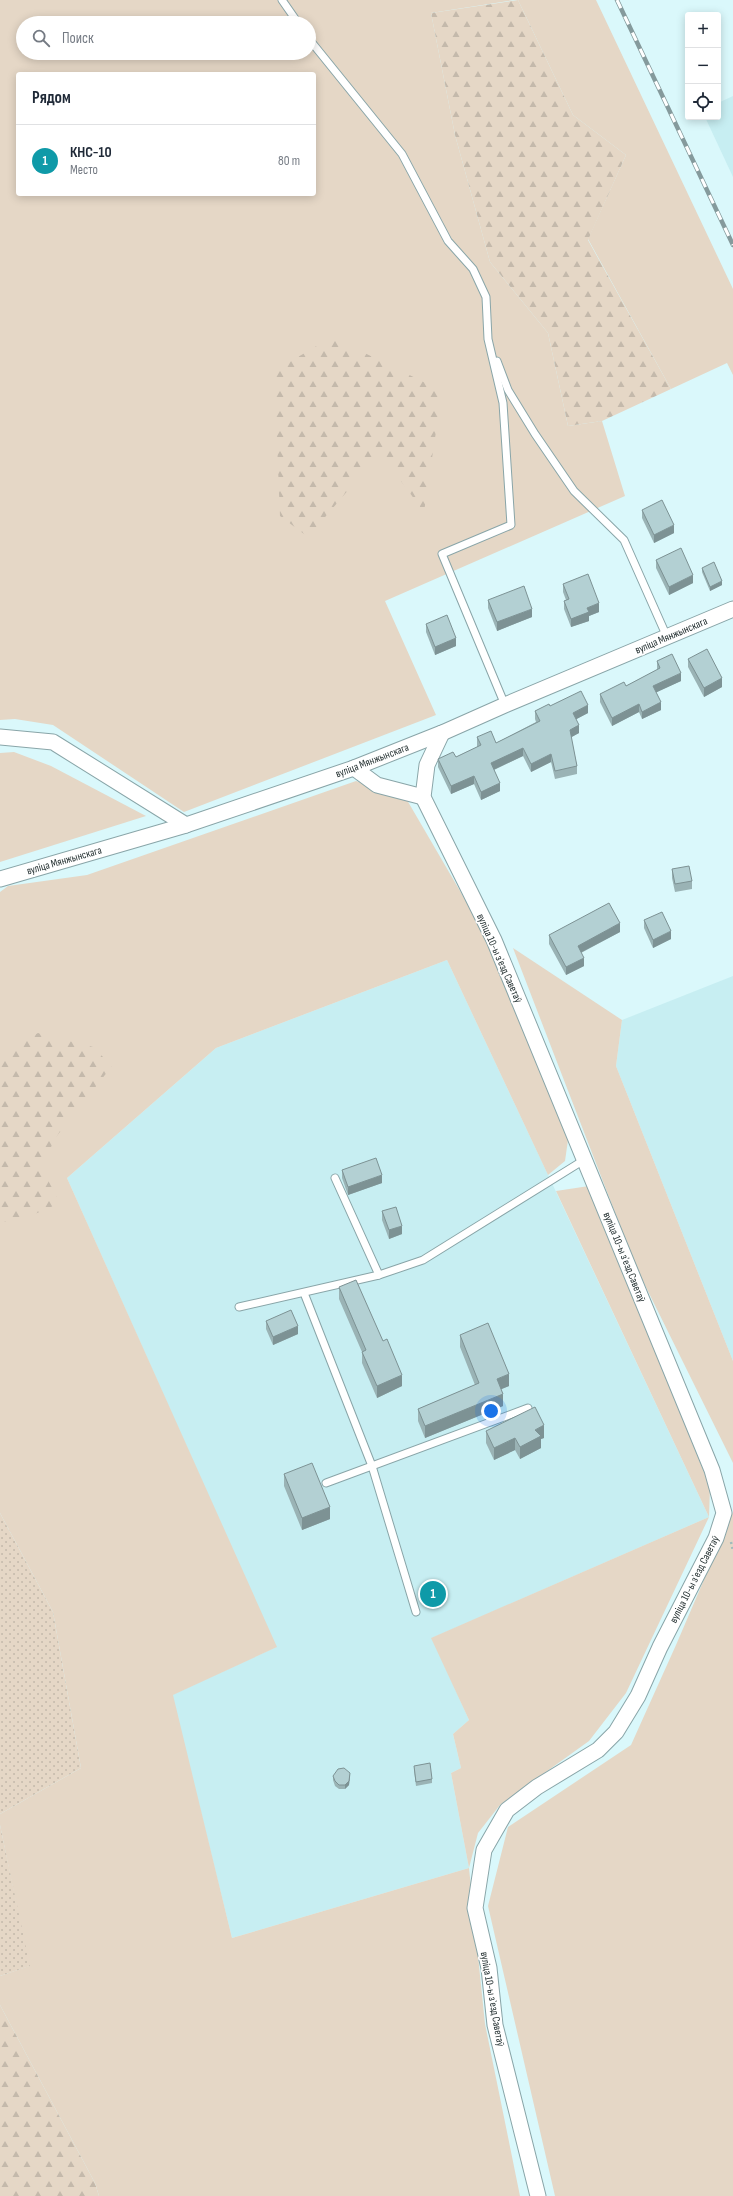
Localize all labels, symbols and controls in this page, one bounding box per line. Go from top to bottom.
map controls [685,12,721,120]
button: + [685,12,721,48]
search box [16,16,316,60]
icon: search [30,27,52,49]
text: Поиск [62,29,94,48]
button: − [685,48,721,84]
button: locate [685,84,721,120]
text: Рядом [32,88,71,108]
text: КНС-10 [70,143,112,162]
text: 1 [42,153,48,169]
text: 80 m [278,153,300,169]
text: Место [70,162,98,178]
street label: вуліца Мянжынскага [633,614,709,657]
street label: вуліца Мянжынскага [334,741,411,780]
street label: вуліца Мянжынскага [25,844,103,877]
street label: вуліца 10-ы зʼезд Саветаў [474,912,525,1005]
street label: вуліца 10-ы зʼезд Саветаў [601,1210,649,1305]
your location [481,1401,501,1421]
street label: вуліца 10-ы зʼезд Саветаў [667,1533,722,1625]
pin: 1 [420,1579,446,1609]
street label: вуліца 10-ы зʼезд Саветаў [478,1951,507,2048]

